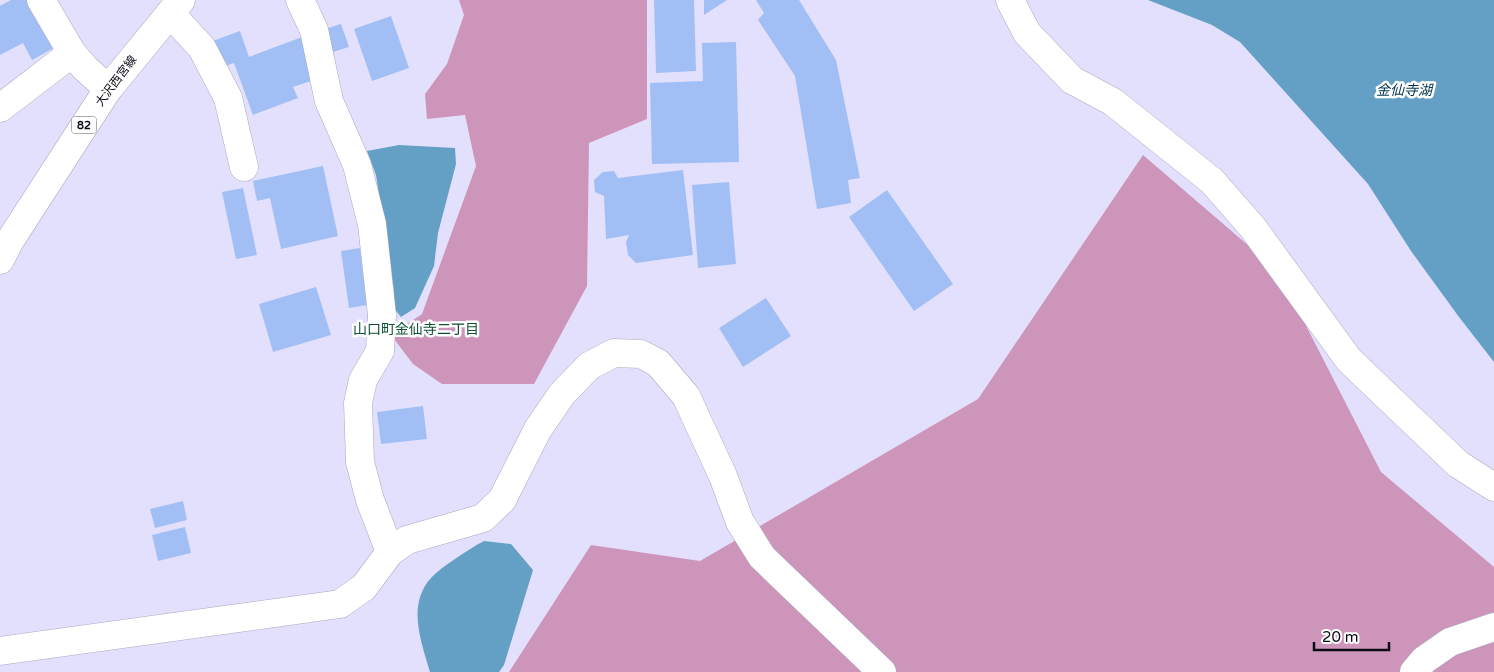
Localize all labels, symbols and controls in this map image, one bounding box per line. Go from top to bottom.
street label: 大沢西宮線 [92,53,140,109]
water label: 金仙寺湖 [1376,82,1434,99]
road number: 82 [72,116,96,134]
district label: 山口町金仙寺二丁目 [353,321,479,338]
scale bar [1314,620,1389,652]
text: 20 m [1322,628,1359,646]

